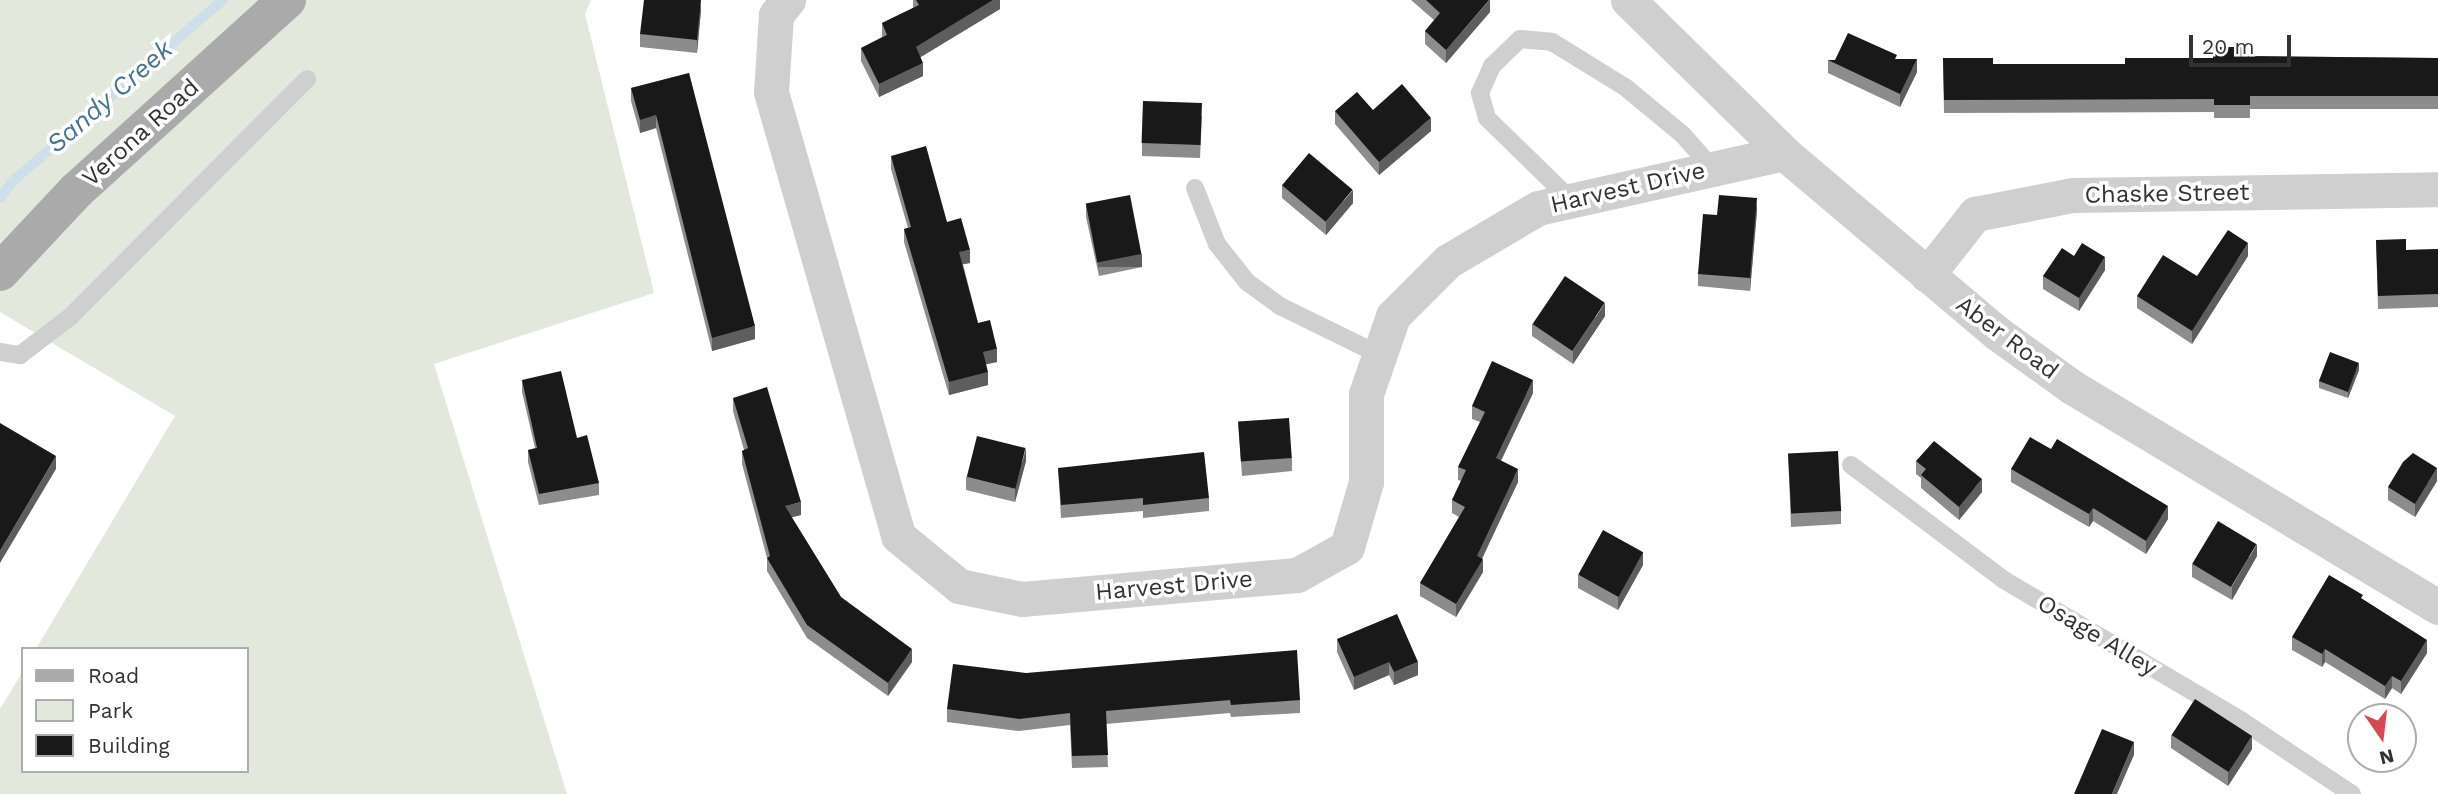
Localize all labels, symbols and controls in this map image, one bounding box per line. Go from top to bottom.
scale bar [2193,21,2294,65]
water label: Sandy Creek [41,34,179,160]
text: 20 m [2202,34,2254,59]
street label: Verona Road [77,73,205,193]
street label: Harvest Drive [1548,156,1708,220]
street label: Chaske Street [2084,178,2250,210]
street label: Aber Road [1950,290,2064,386]
street label: Harvest Drive [1094,565,1254,607]
street label: Osage Alley [2032,589,2162,683]
legend [21,647,248,773]
text: Road [88,663,139,688]
text: Park [88,698,133,723]
north arrow [2347,703,2417,773]
text: Building [88,733,170,758]
text: N [2377,744,2396,770]

